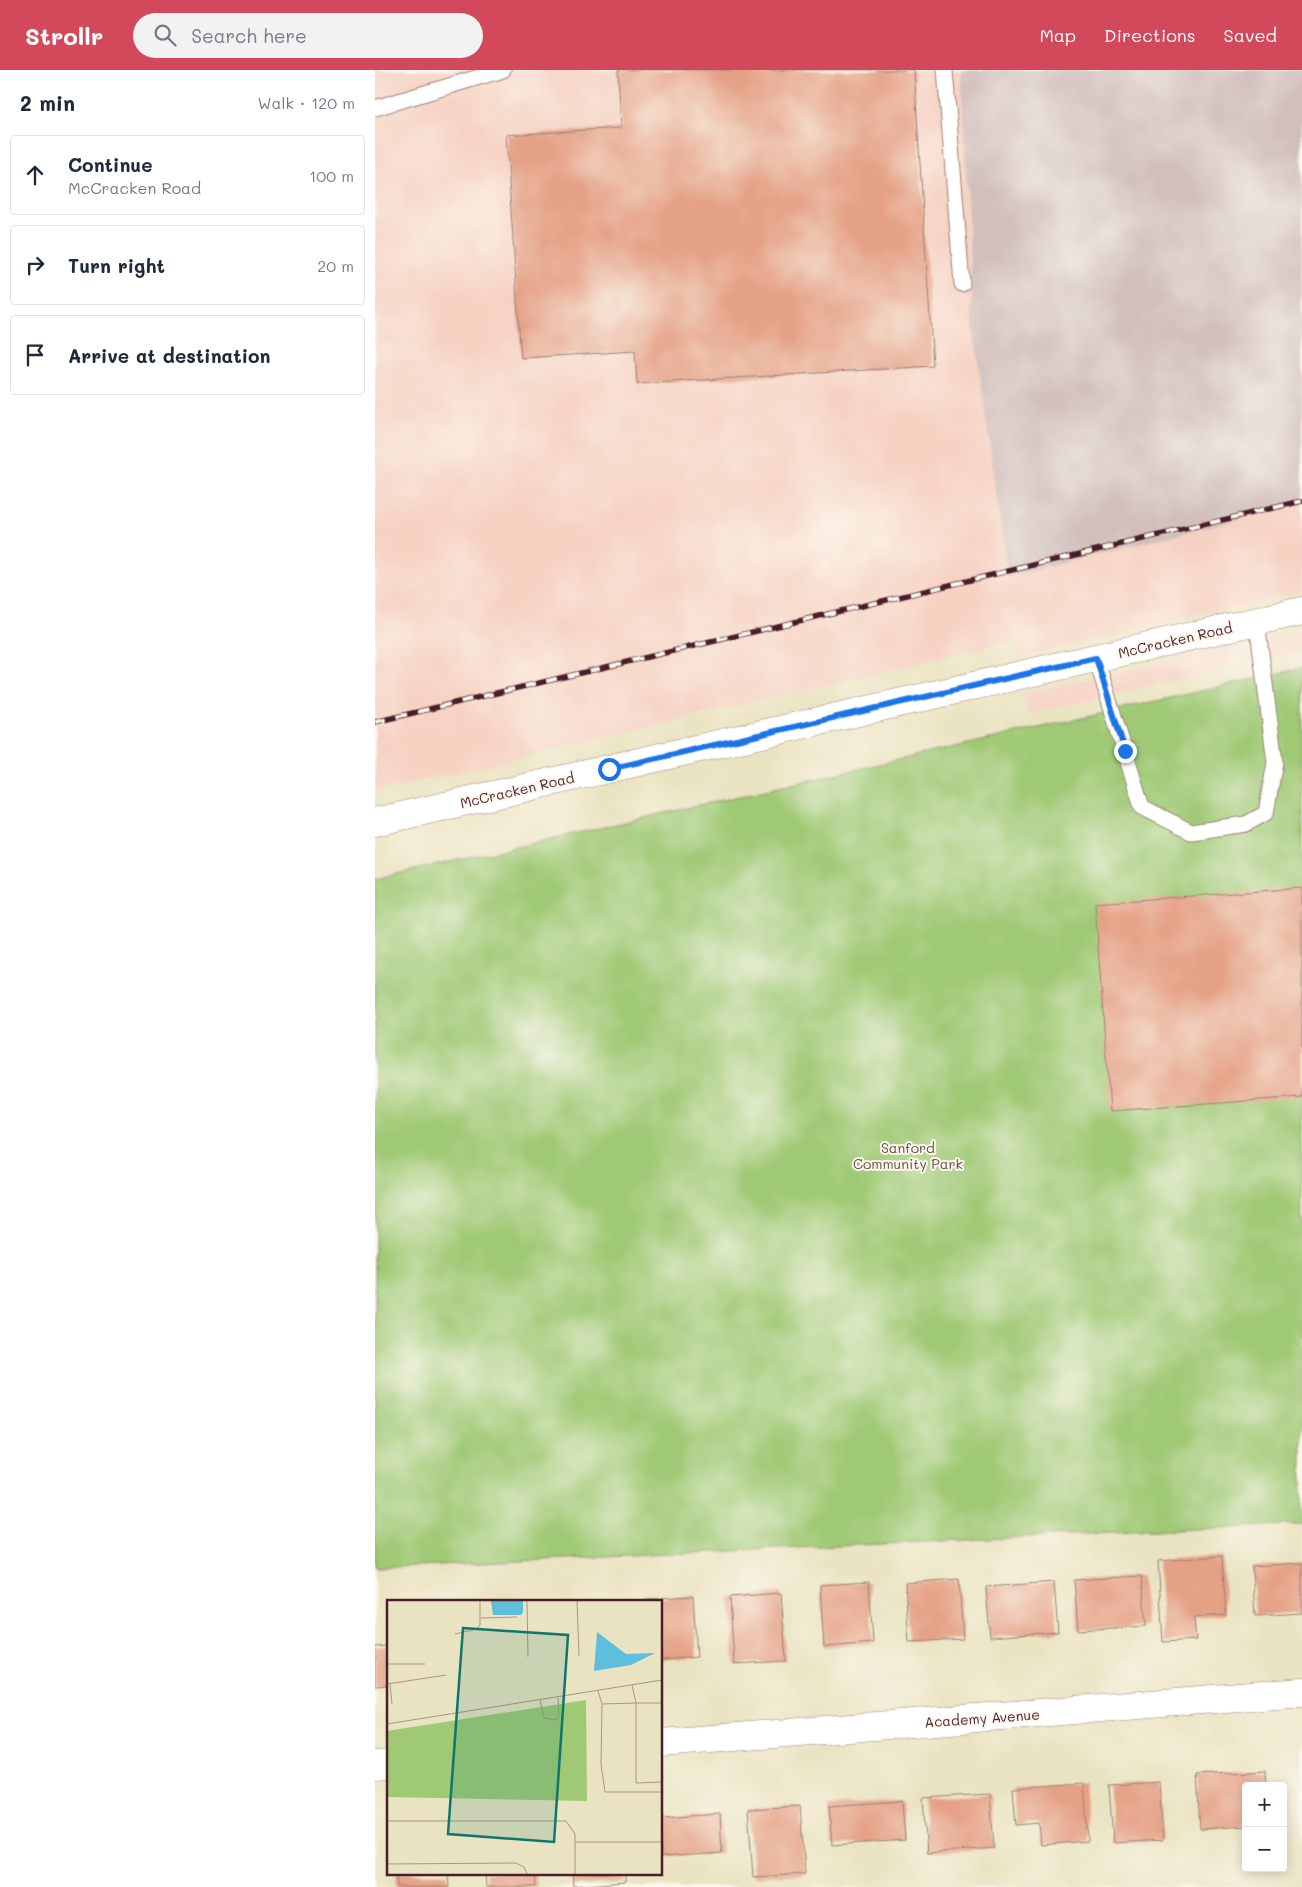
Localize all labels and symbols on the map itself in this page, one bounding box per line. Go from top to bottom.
street label: McCracken Road [1116,618,1234,662]
route end [1114,740,1137,763]
route start [598,758,621,781]
street label: McCracken Road [458,768,576,812]
park label: Sanford Community Park [853,1138,963,1173]
inset map [387,1600,663,1874]
street label: Academy Avenue [924,1704,1040,1732]

